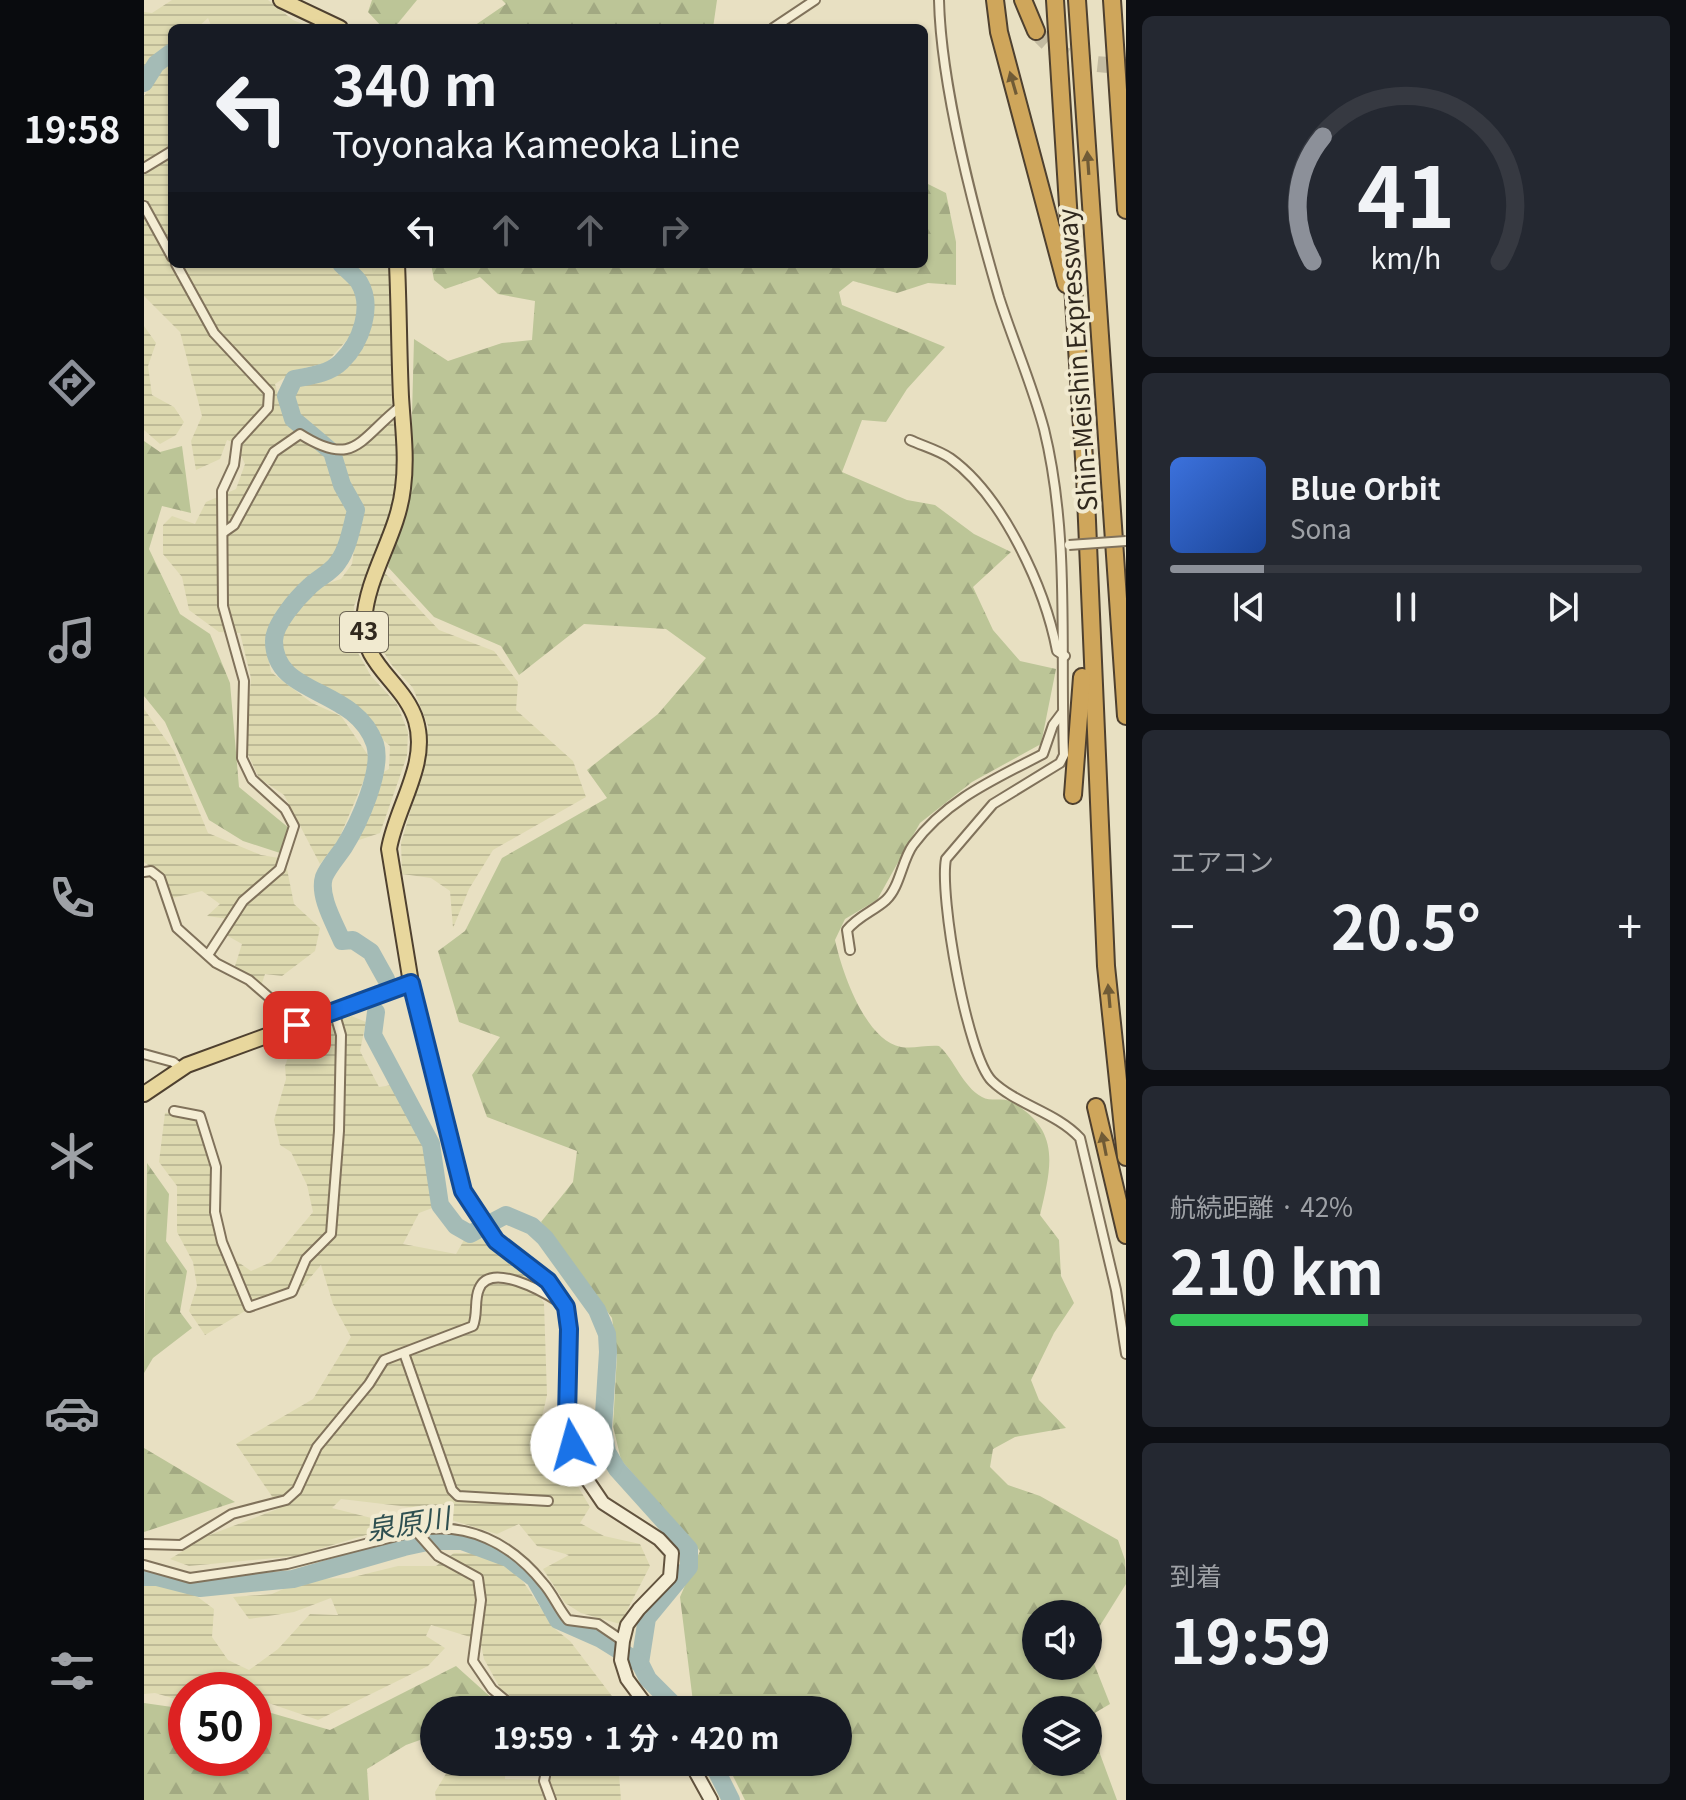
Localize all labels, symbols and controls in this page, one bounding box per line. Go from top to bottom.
text: 340 m [332,41,498,122]
icon: left [200,56,304,160]
one-way arrow [1007,70,1019,95]
text: 19:58 [24,101,120,153]
text: Toyonaka Kameoka Line [332,116,740,168]
text: 41 [1357,131,1455,252]
one-way arrow [1081,150,1094,175]
street label: Shin-Meishin Expressway [1046,207,1105,513]
icon: left [400,208,444,252]
icon: ahead [484,208,528,252]
icon: ahead [568,208,612,252]
icon: right [652,208,696,252]
text: km/h [1371,237,1441,278]
icon: directions [44,355,100,411]
text: Blue Orbit [1290,465,1441,509]
text: Sona [1290,509,1352,546]
icon: previous [1227,585,1271,629]
icon: pause [1384,585,1428,629]
icon: next [1541,585,1585,629]
icon: music [44,612,100,668]
road number: 43 [340,612,388,652]
text: エアコン [1170,842,1274,879]
icon: phone [44,870,100,926]
text: 20.5° [1331,880,1481,967]
text: − [1170,892,1194,956]
text: + [1618,892,1642,956]
one-way arrow [1102,983,1115,1008]
pin [263,991,331,1059]
icon: arrive [275,1003,319,1047]
icon: climate [44,1128,100,1184]
one-way arrow [1097,1131,1110,1156]
text: 航続距離 · 42% [1170,1187,1353,1224]
text: 210 km [1170,1225,1384,1312]
icon: car [44,1385,100,1441]
position arrow [530,1403,614,1487]
water label: 泉原川 [363,1495,455,1548]
text: 到着 [1170,1556,1222,1593]
text: 19:59 [1170,1594,1331,1681]
map controls [1022,1600,1102,1776]
button: sound [1022,1600,1102,1680]
icon: filters [44,1643,100,1699]
speed limit sign: 50 [168,1672,272,1776]
button: layers [1022,1696,1102,1776]
text: 19:59 · 1 分 · 420 m [493,1714,779,1758]

